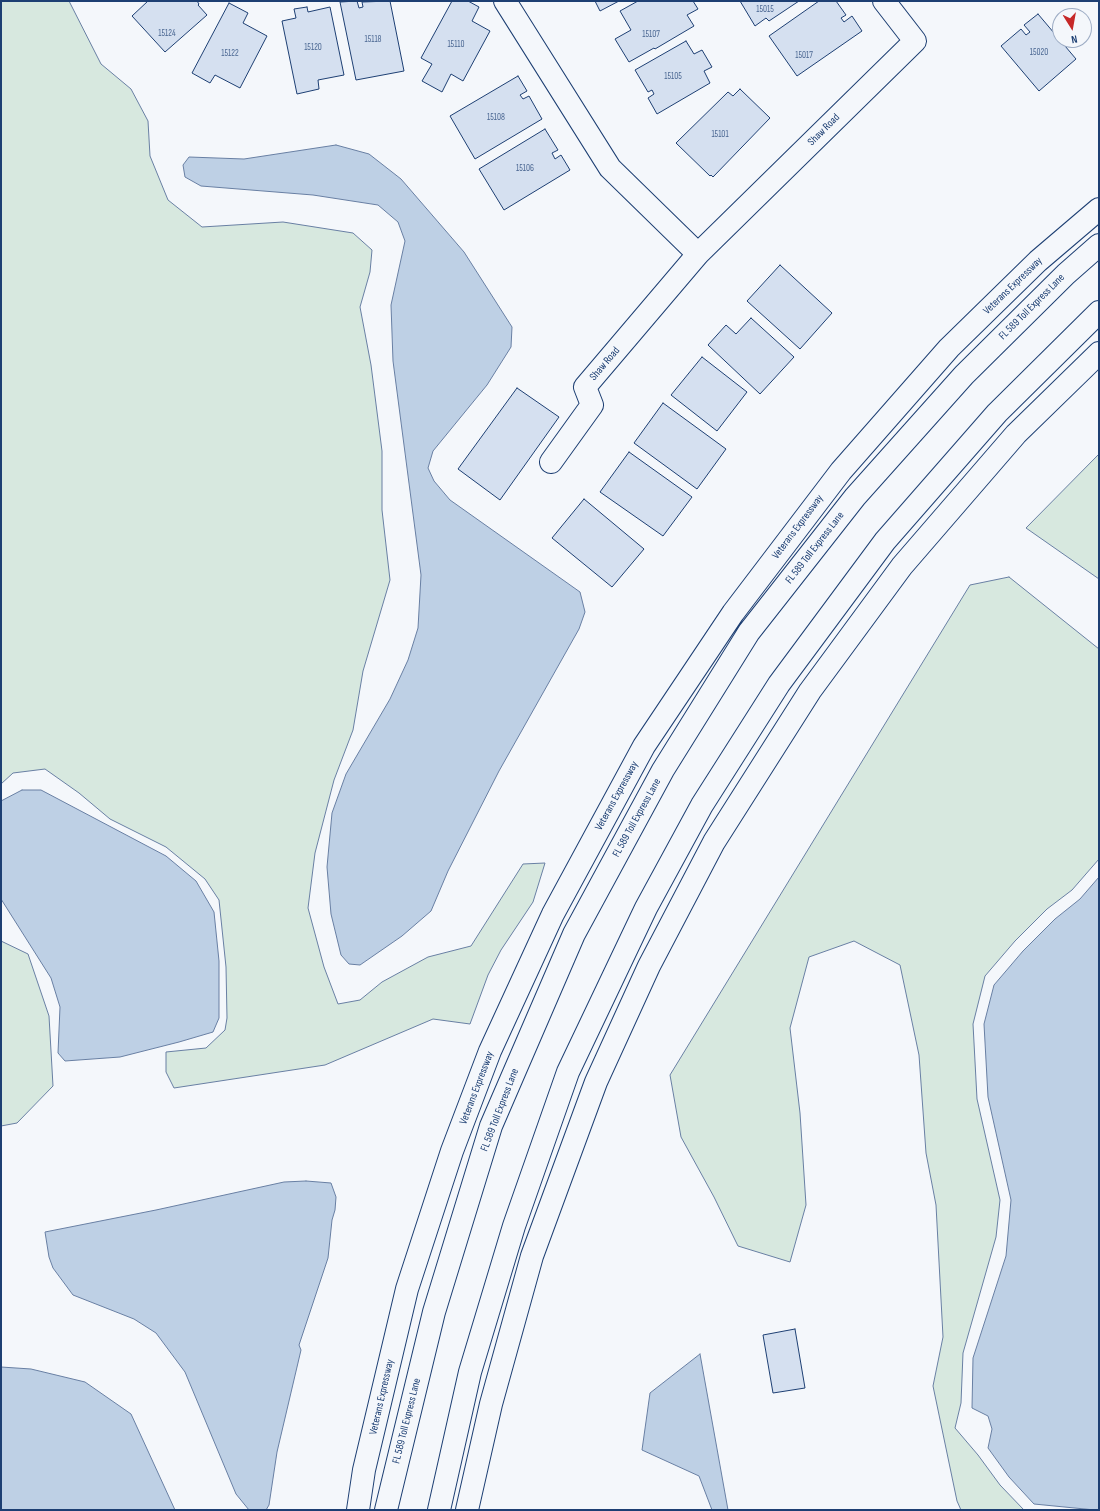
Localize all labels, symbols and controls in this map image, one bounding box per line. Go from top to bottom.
house number: 15015 [756,5,774,15]
north arrow [1052,8,1092,48]
house number: 15124 [158,29,176,39]
house number: 15107 [642,30,660,40]
text: N [1070,32,1078,46]
house number: 15118 [364,35,382,45]
house number: 15110 [447,40,465,50]
house number: 15120 [304,43,322,53]
house number: 15020 [1030,48,1048,58]
house number: 15122 [221,49,239,59]
house number: 15017 [795,51,813,61]
house number: 15105 [664,72,682,82]
street label: Shaw Road [805,111,843,149]
house number: 15108 [487,113,505,123]
house number: 15101 [711,130,729,140]
house number: 15106 [516,164,534,174]
street label: Veterans Expressway [981,254,1045,318]
street label: FL 589 Toll Express Lane [996,271,1068,343]
street label: Shaw Road [587,344,623,384]
street label: Veterans Expressway [770,492,826,562]
street label: FL 589 Toll Express Lane [783,509,847,587]
street label: Veterans Expressway [593,759,641,833]
street label: FL 589 Toll Express Lane [610,776,664,860]
street label: Veterans Expressway [457,1050,497,1126]
street label: FL 589 Toll Express Lane [478,1067,522,1153]
street label: Veterans Expressway [367,1358,397,1436]
street label: FL 589 Toll Express Lane [390,1377,424,1465]

